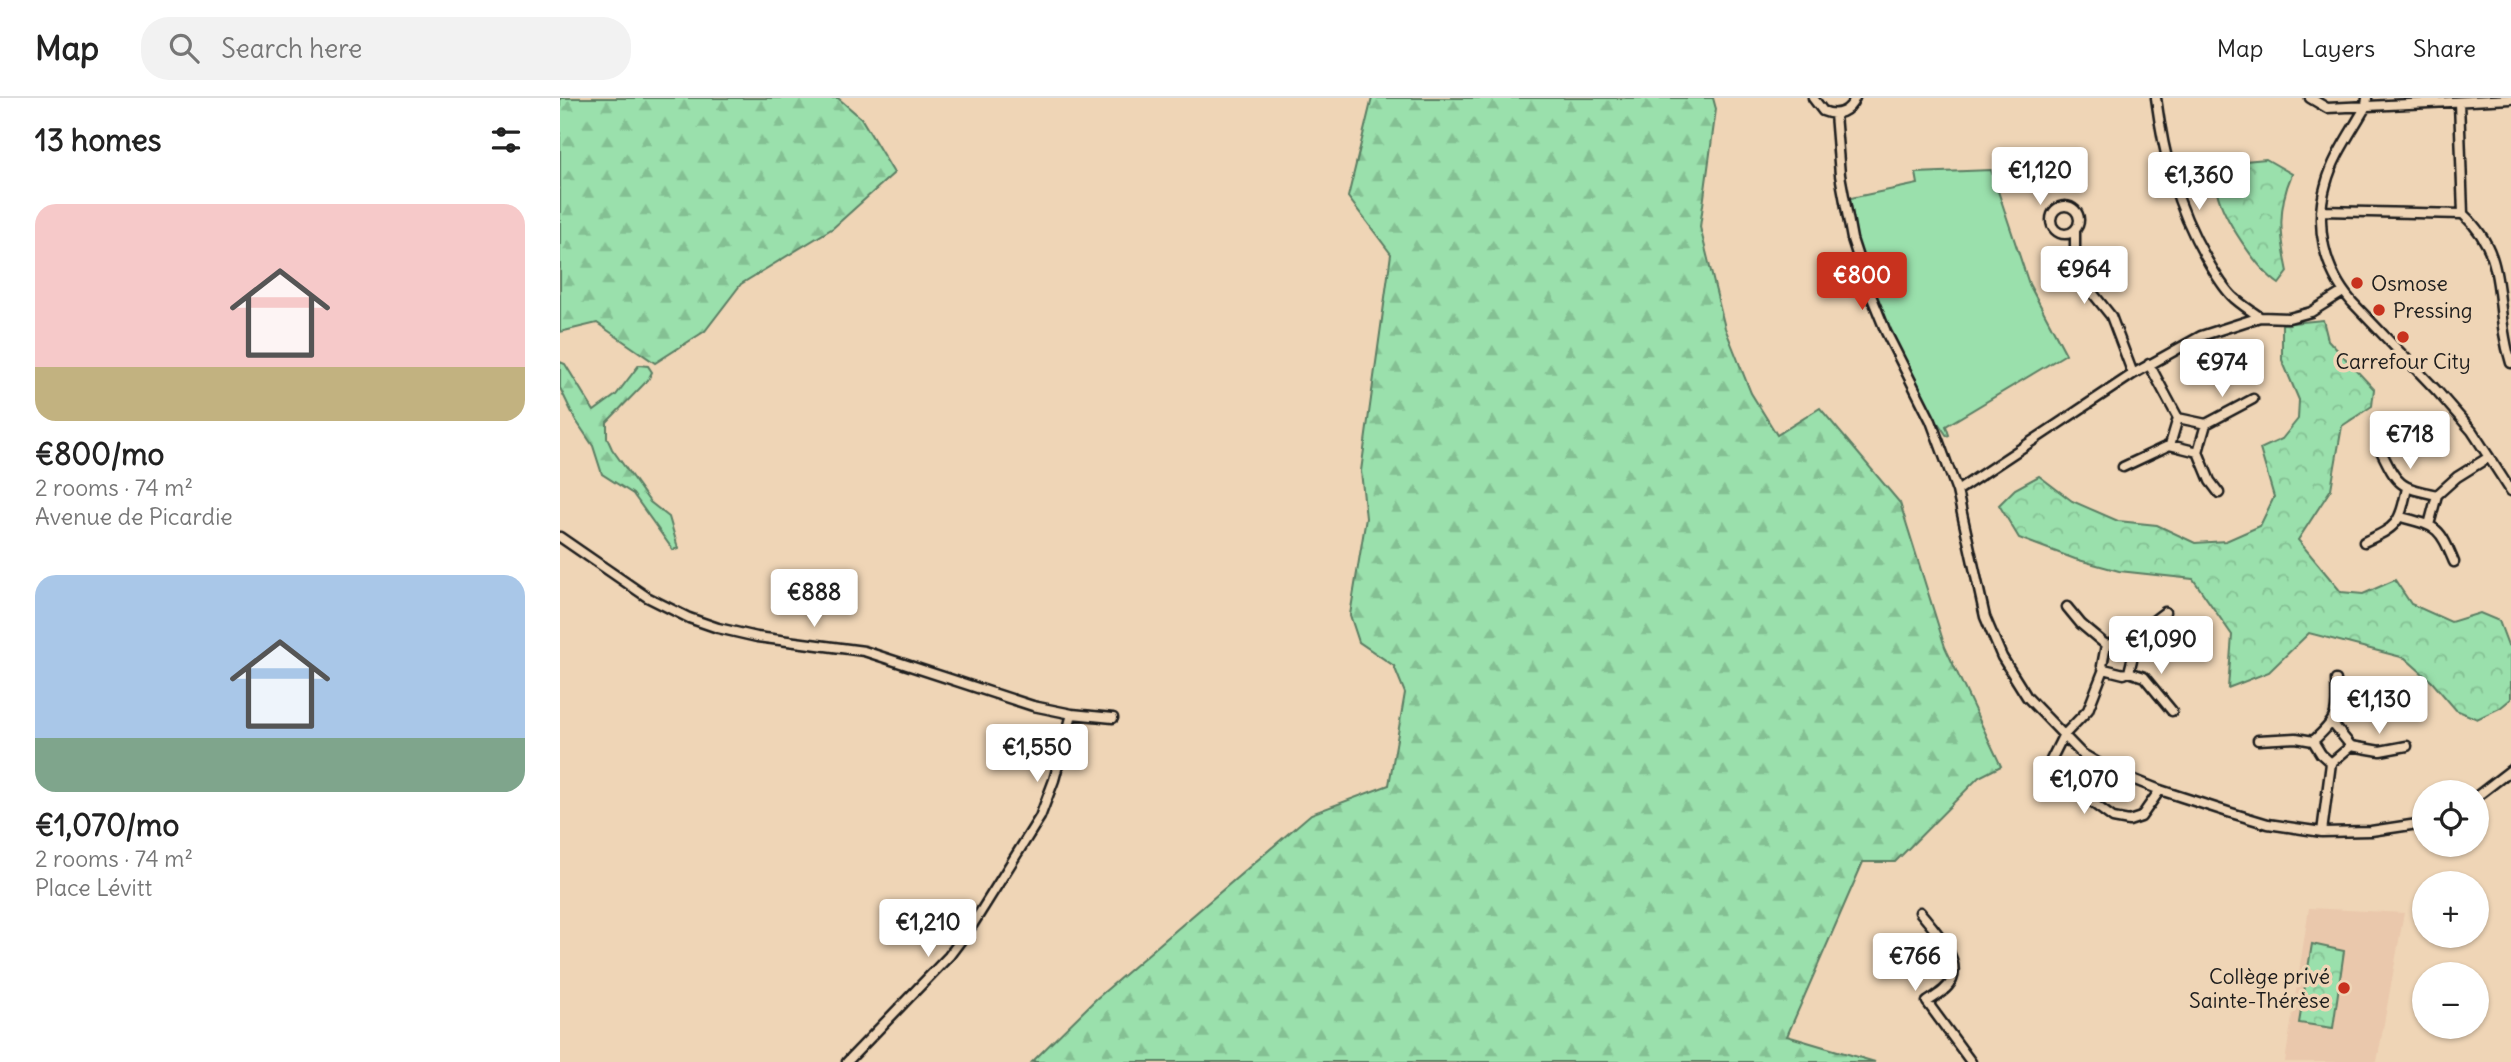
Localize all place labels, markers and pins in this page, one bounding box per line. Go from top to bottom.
pin: €1,120 [1983,148,2097,207]
pin: €1,360 [2142,152,2256,212]
pin: €964 [2043,246,2125,306]
pin: €800 [1821,252,1903,312]
place label: Osmose [2371,270,2448,297]
marker: Osmose [2349,275,2365,291]
place label: Pressing [2393,297,2473,324]
marker: Pressing [2371,302,2387,318]
marker: Carrefour City [2395,329,2411,345]
pin: €974 [2181,340,2263,399]
place label: Carrefour City [2335,348,2471,375]
pin: €718 [2369,412,2451,471]
pin: €888 [773,570,855,629]
pin: €1,090 [2104,616,2218,676]
pin: €1,130 [2322,676,2436,736]
pin: €1,550 [980,724,1094,784]
pin: €1,070 [2027,756,2141,816]
pin: €1,210 [871,900,985,959]
pin: €766 [1874,934,1956,993]
place label: Collège privé Sainte-Thérèse [2189,963,2330,1014]
marker: Collège privé Sainte-Thérèse [2336,980,2352,996]

